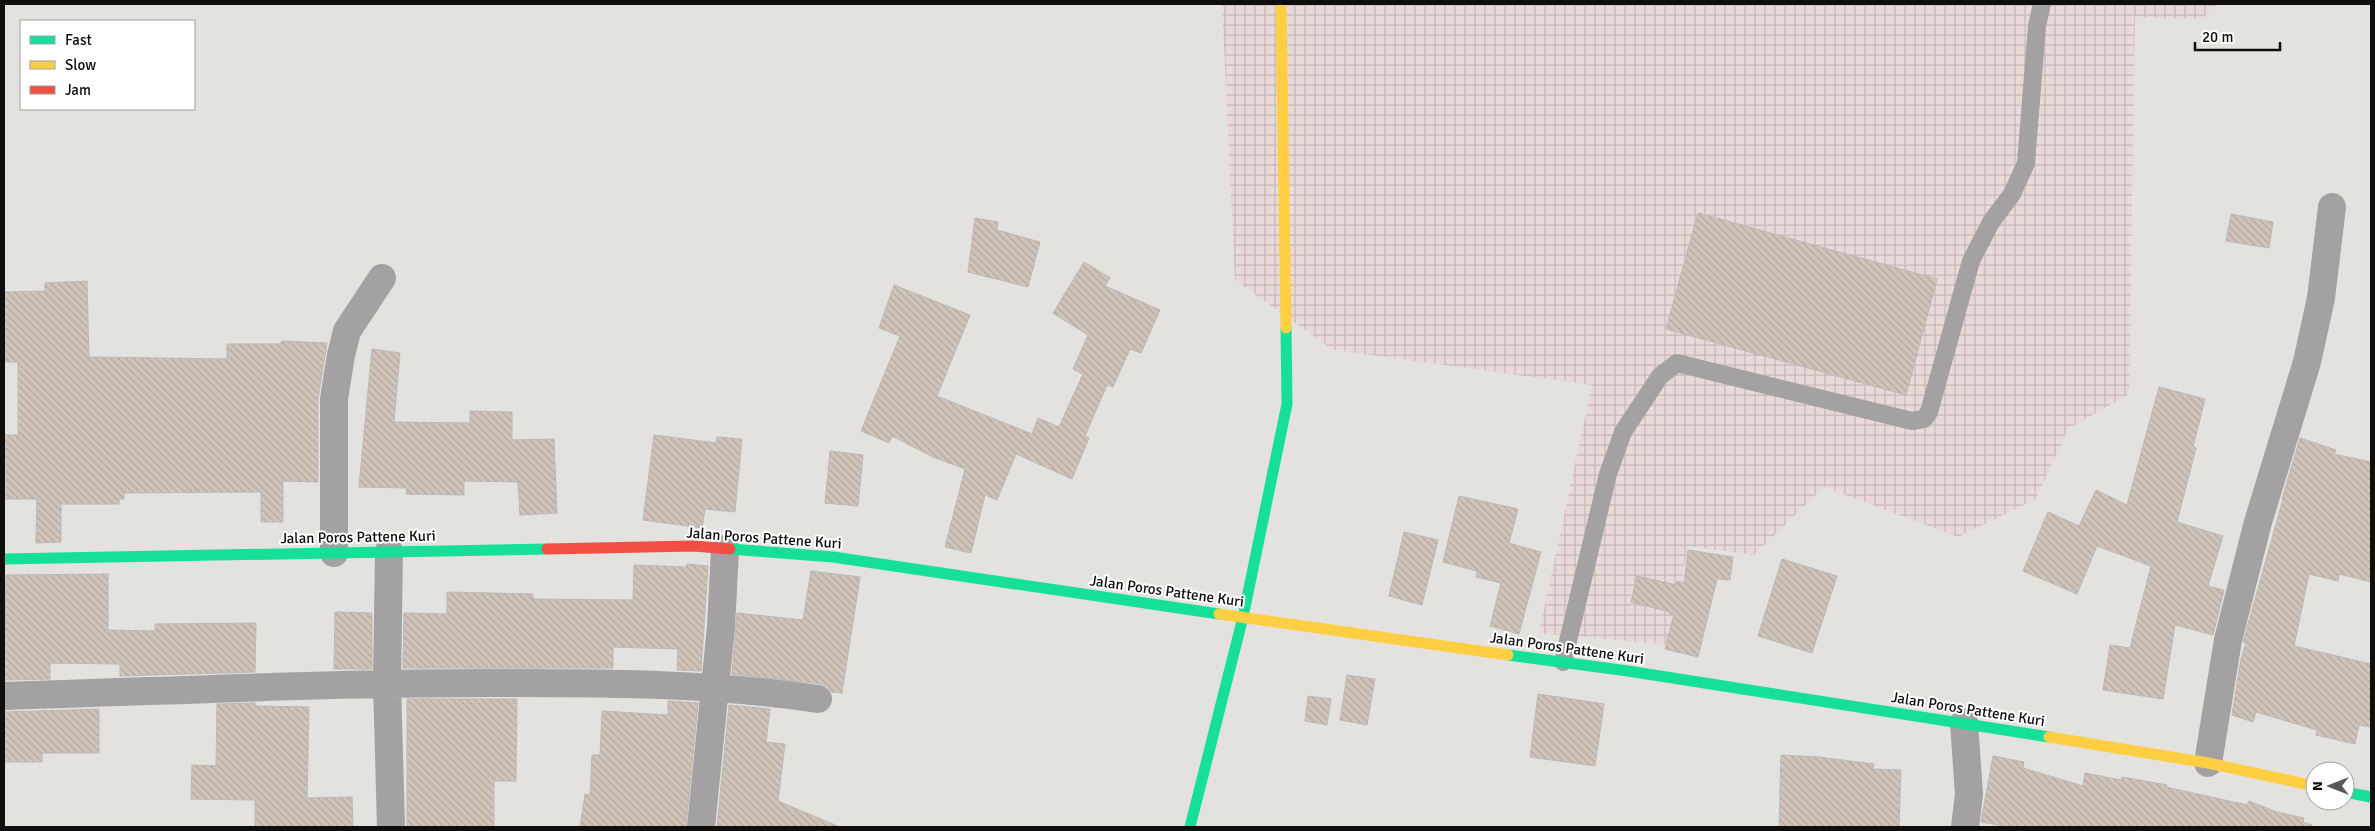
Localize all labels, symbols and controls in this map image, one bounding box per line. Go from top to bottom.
legend [20,20,195,110]
scale bar [2195,20,2280,52]
text: 20 m [2202,28,2233,46]
text: Fast [65,31,92,49]
text: Slow [65,56,96,74]
text: Jam [65,81,91,99]
street label: Jalan Poros Pattene Kuri [686,524,842,552]
street label: Jalan Poros Pattene Kuri [280,527,436,547]
street label: Jalan Poros Pattene Kuri [1089,571,1245,611]
street label: Jalan Poros Pattene Kuri [1489,628,1645,668]
street label: Jalan Poros Pattene Kuri [1890,688,2046,730]
north arrow [2305,761,2355,811]
text: N [2309,781,2326,791]

